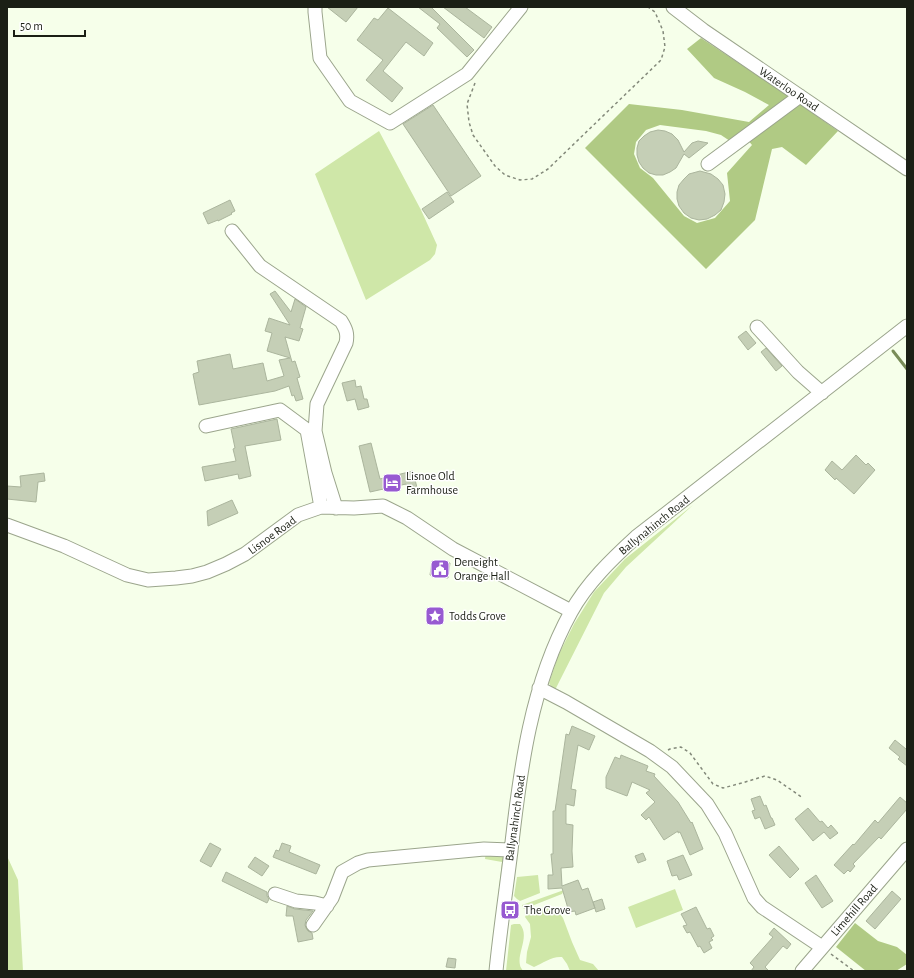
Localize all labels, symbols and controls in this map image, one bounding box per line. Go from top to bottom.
scale bar [14,12,85,38]
text: 50 m [20,20,43,32]
street label: Waterloo Road [757,65,821,113]
place label: Lisnoe Old Farmhouse [406,470,458,496]
hotel icon: Lisnoe Old Farmhouse [381,472,403,494]
street label: Ballynahinch Road [616,493,692,558]
street label: Lisnoe Road [246,514,298,556]
place label: Deneight Orange Hall [454,556,510,582]
public building icon: Deneight Orange Hall [429,558,451,580]
place icon: Todds Grove [424,605,446,627]
place label: Todds Grove [449,610,506,622]
street label: Ballynahinch Road [503,774,528,862]
street label: Limehill Road [828,882,880,938]
bus stop icon: The Grove [499,899,521,921]
place label: The Grove [524,904,571,916]

